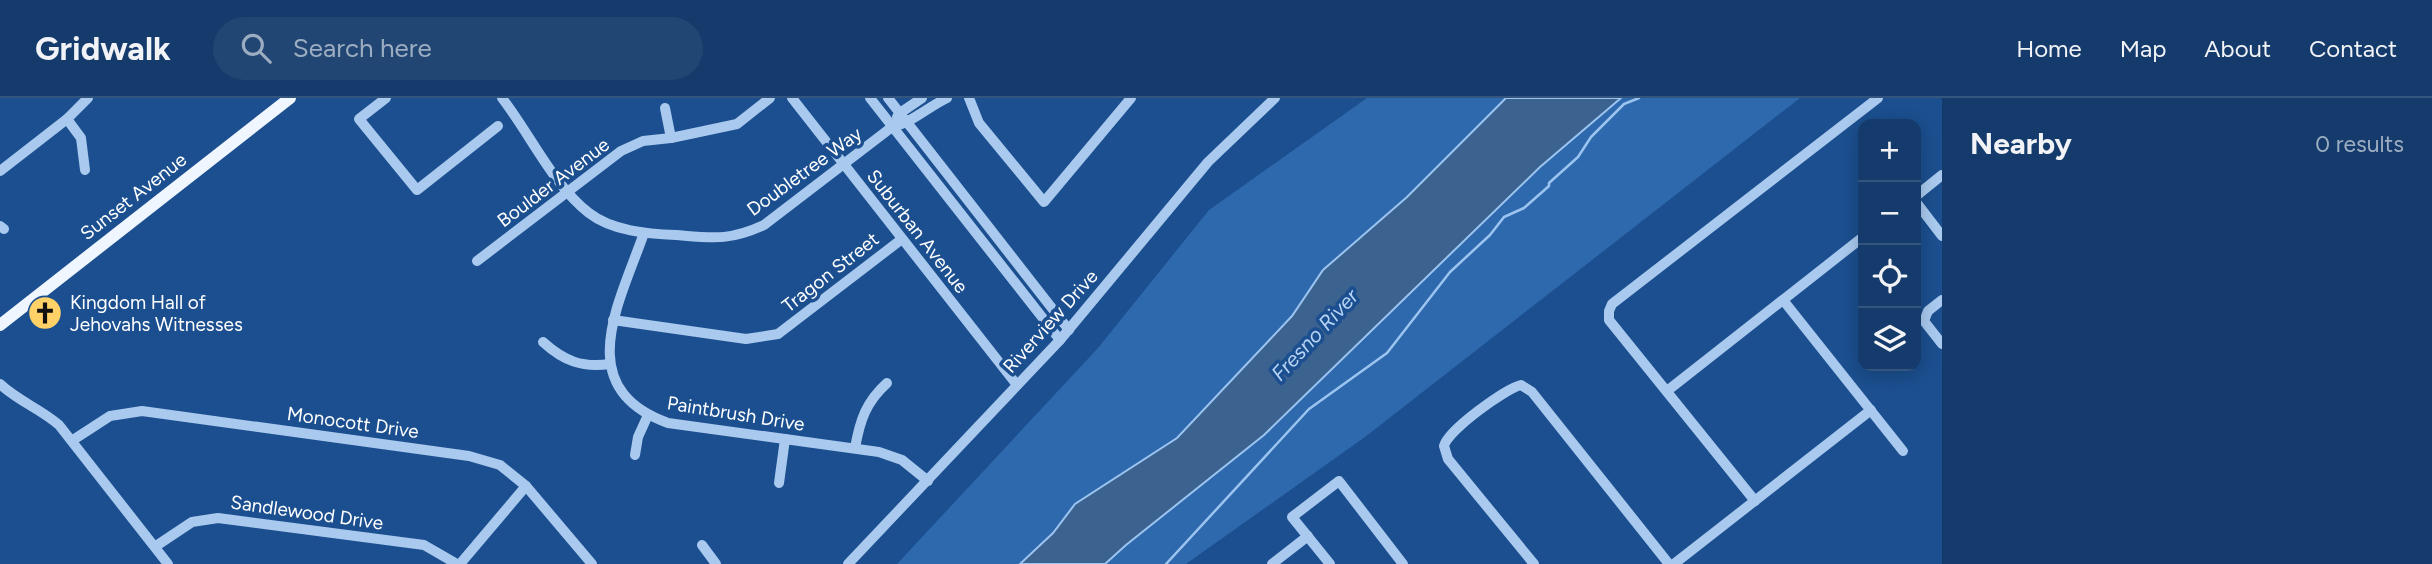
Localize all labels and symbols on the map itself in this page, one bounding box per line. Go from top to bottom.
street label: Doubletree Way [742,122,866,221]
street label: Boulder Avenue [493,133,614,232]
street label: Sunset Avenue [76,148,191,245]
street label: Suburban Avenue [862,165,973,298]
street label: Tragon Street [777,228,883,317]
street label: Riverview Drive [998,265,1103,378]
water label: Fresno River [1266,283,1364,386]
place label: Kingdom Hall of Jehovahs Witnesses [70,291,243,336]
church icon: Kingdom Hall of Jehovahs Witnesses [26,294,64,332]
street label: Paintbrush Drive [666,391,806,436]
street label: Monocott Drive [285,402,420,443]
street label: Sandlewood Drive [229,490,385,535]

